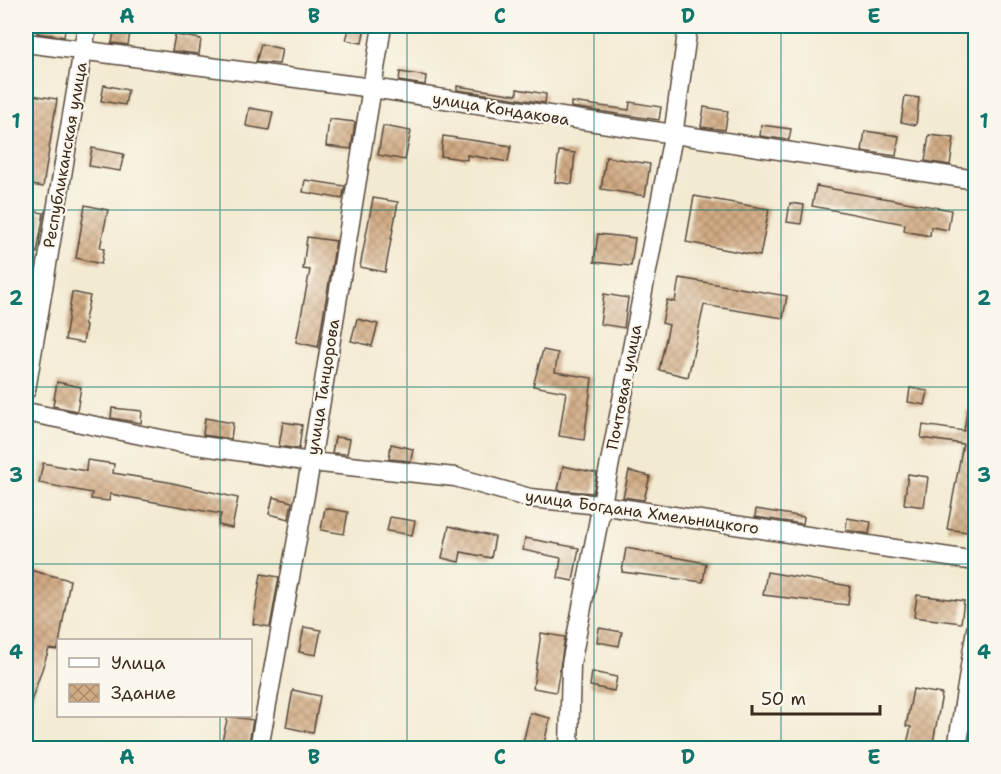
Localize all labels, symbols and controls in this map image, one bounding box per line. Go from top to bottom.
text: A [119,3,135,29]
text: B [308,3,320,29]
text: C [494,3,506,29]
text: D [681,3,695,29]
text: E [867,3,881,29]
street label: Республиканская улица [38,60,92,250]
street label: улица Кондакова [431,88,571,130]
text: 1 [11,108,21,134]
text: 1 [979,108,989,134]
text: 2 [9,285,23,311]
text: 2 [977,285,991,311]
street label: улица Танцорова [302,317,344,457]
street label: Почтовая улица [602,323,646,451]
text: 3 [9,462,23,488]
text: 3 [977,462,991,488]
street label: улица Богдана Хмельницкого [524,485,760,539]
text: 4 [9,639,23,665]
legend [57,639,252,717]
text: 4 [977,639,991,665]
text: Улица [111,651,165,675]
scale bar [752,678,880,716]
text: Здание [111,681,176,705]
text: 50 m [761,687,806,711]
text: A [119,744,135,770]
text: B [308,744,320,770]
text: C [494,744,506,770]
text: D [681,744,695,770]
text: E [867,744,881,770]

